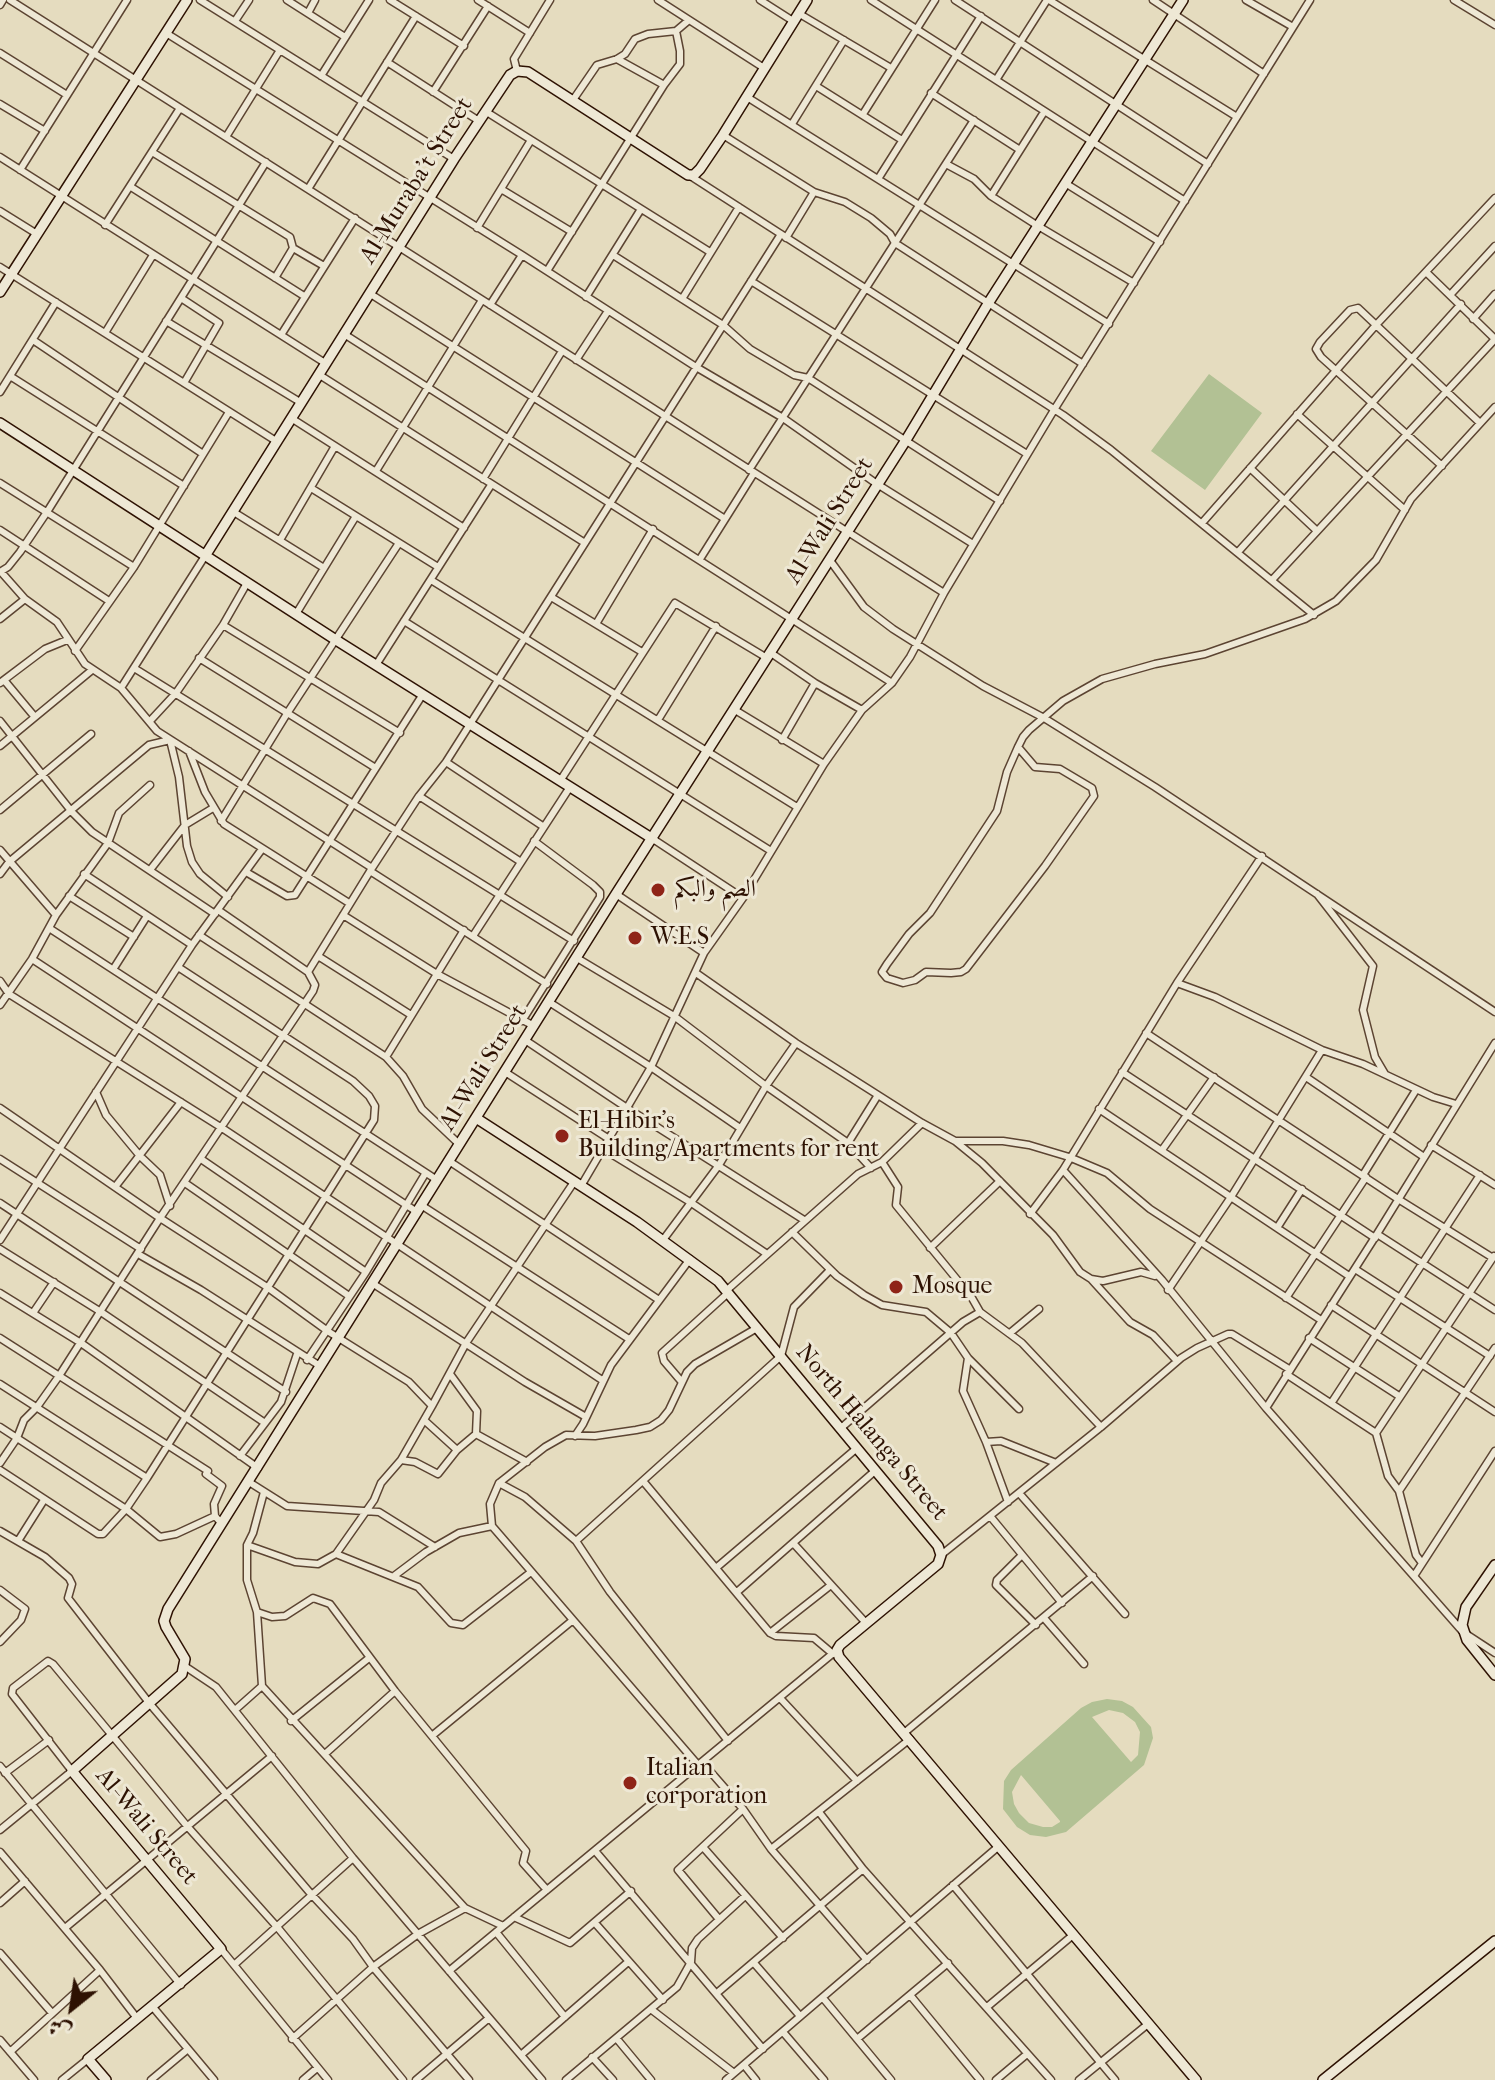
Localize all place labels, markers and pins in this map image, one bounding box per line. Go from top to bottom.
place label: الصم والبكم [674,876,756,904]
marker: الصم والبكم [649,881,667,899]
place label: W.E.S [651,924,709,952]
marker: W.E.S [626,929,644,947]
place label: El-Hibir's Building/Apartments for rent [578,1108,879,1164]
marker: El-Hibir's Building/Apartments for rent [553,1127,571,1145]
place label: Mosque [912,1273,992,1301]
marker: Mosque [887,1278,905,1296]
place label: Italian corporation [646,1755,767,1811]
marker: Italian corporation [621,1774,639,1792]

